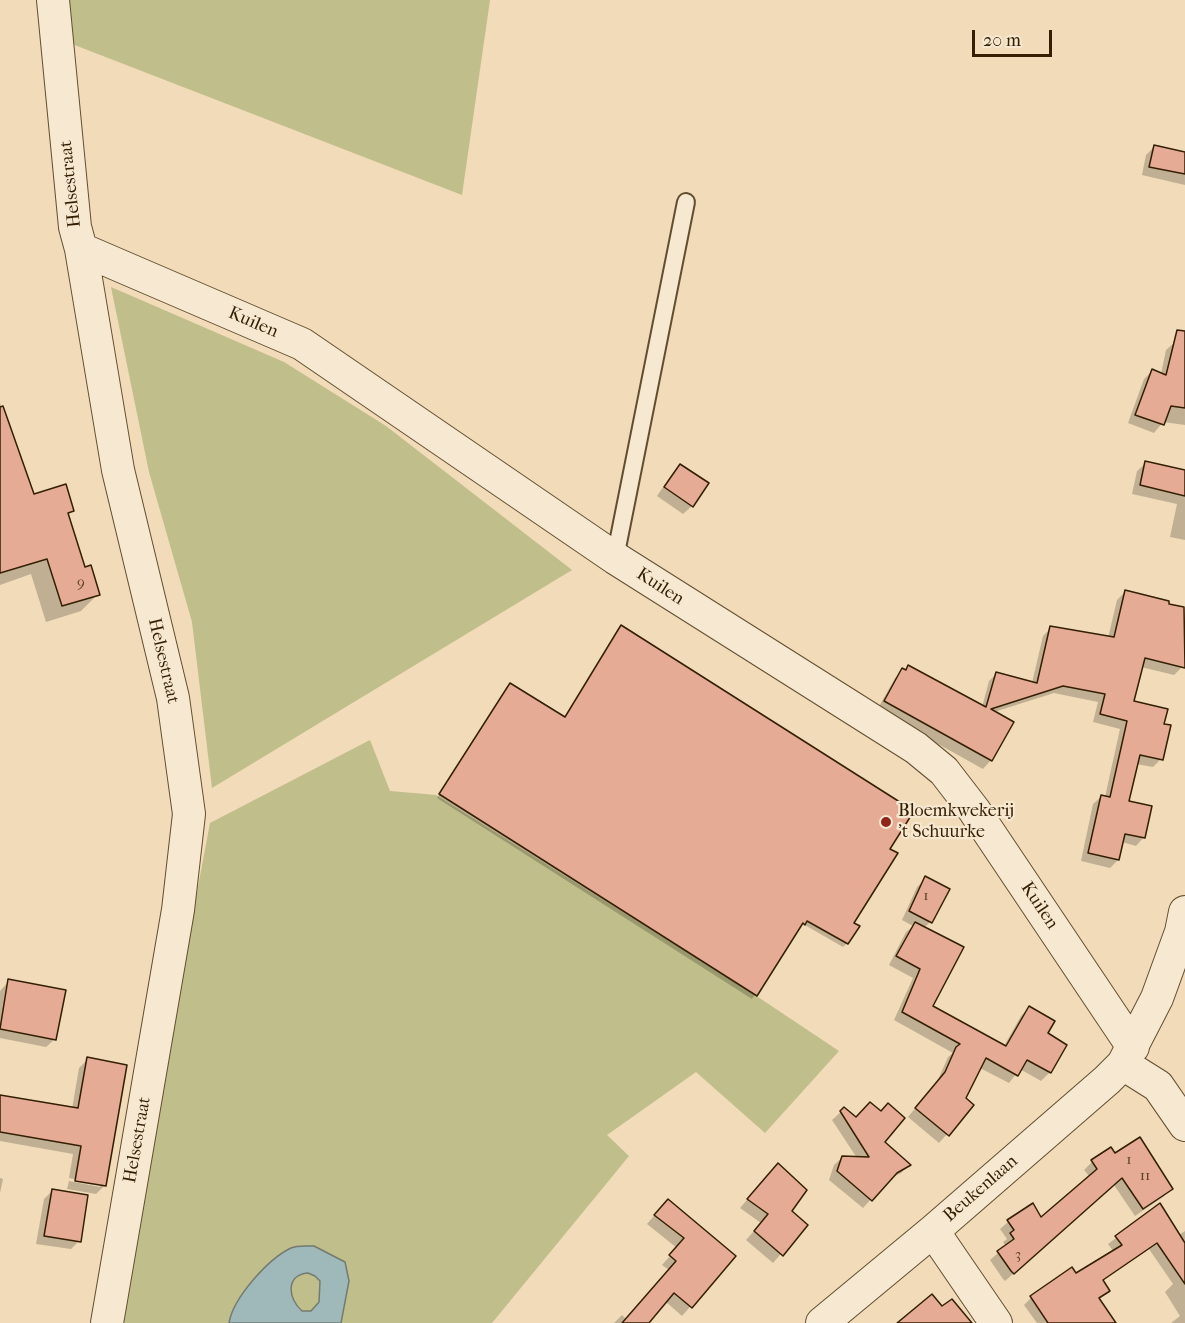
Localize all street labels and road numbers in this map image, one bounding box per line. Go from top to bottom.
street label: Helsestraat [56,140,86,228]
street label: Kuilen [225,303,281,343]
street label: Kuilen [632,564,688,610]
street label: Helsestraat [143,616,183,706]
street label: Kuilen [1015,878,1063,934]
street label: Helsestraat [120,1095,156,1185]
street label: Beukenlaan [940,1151,1022,1227]

